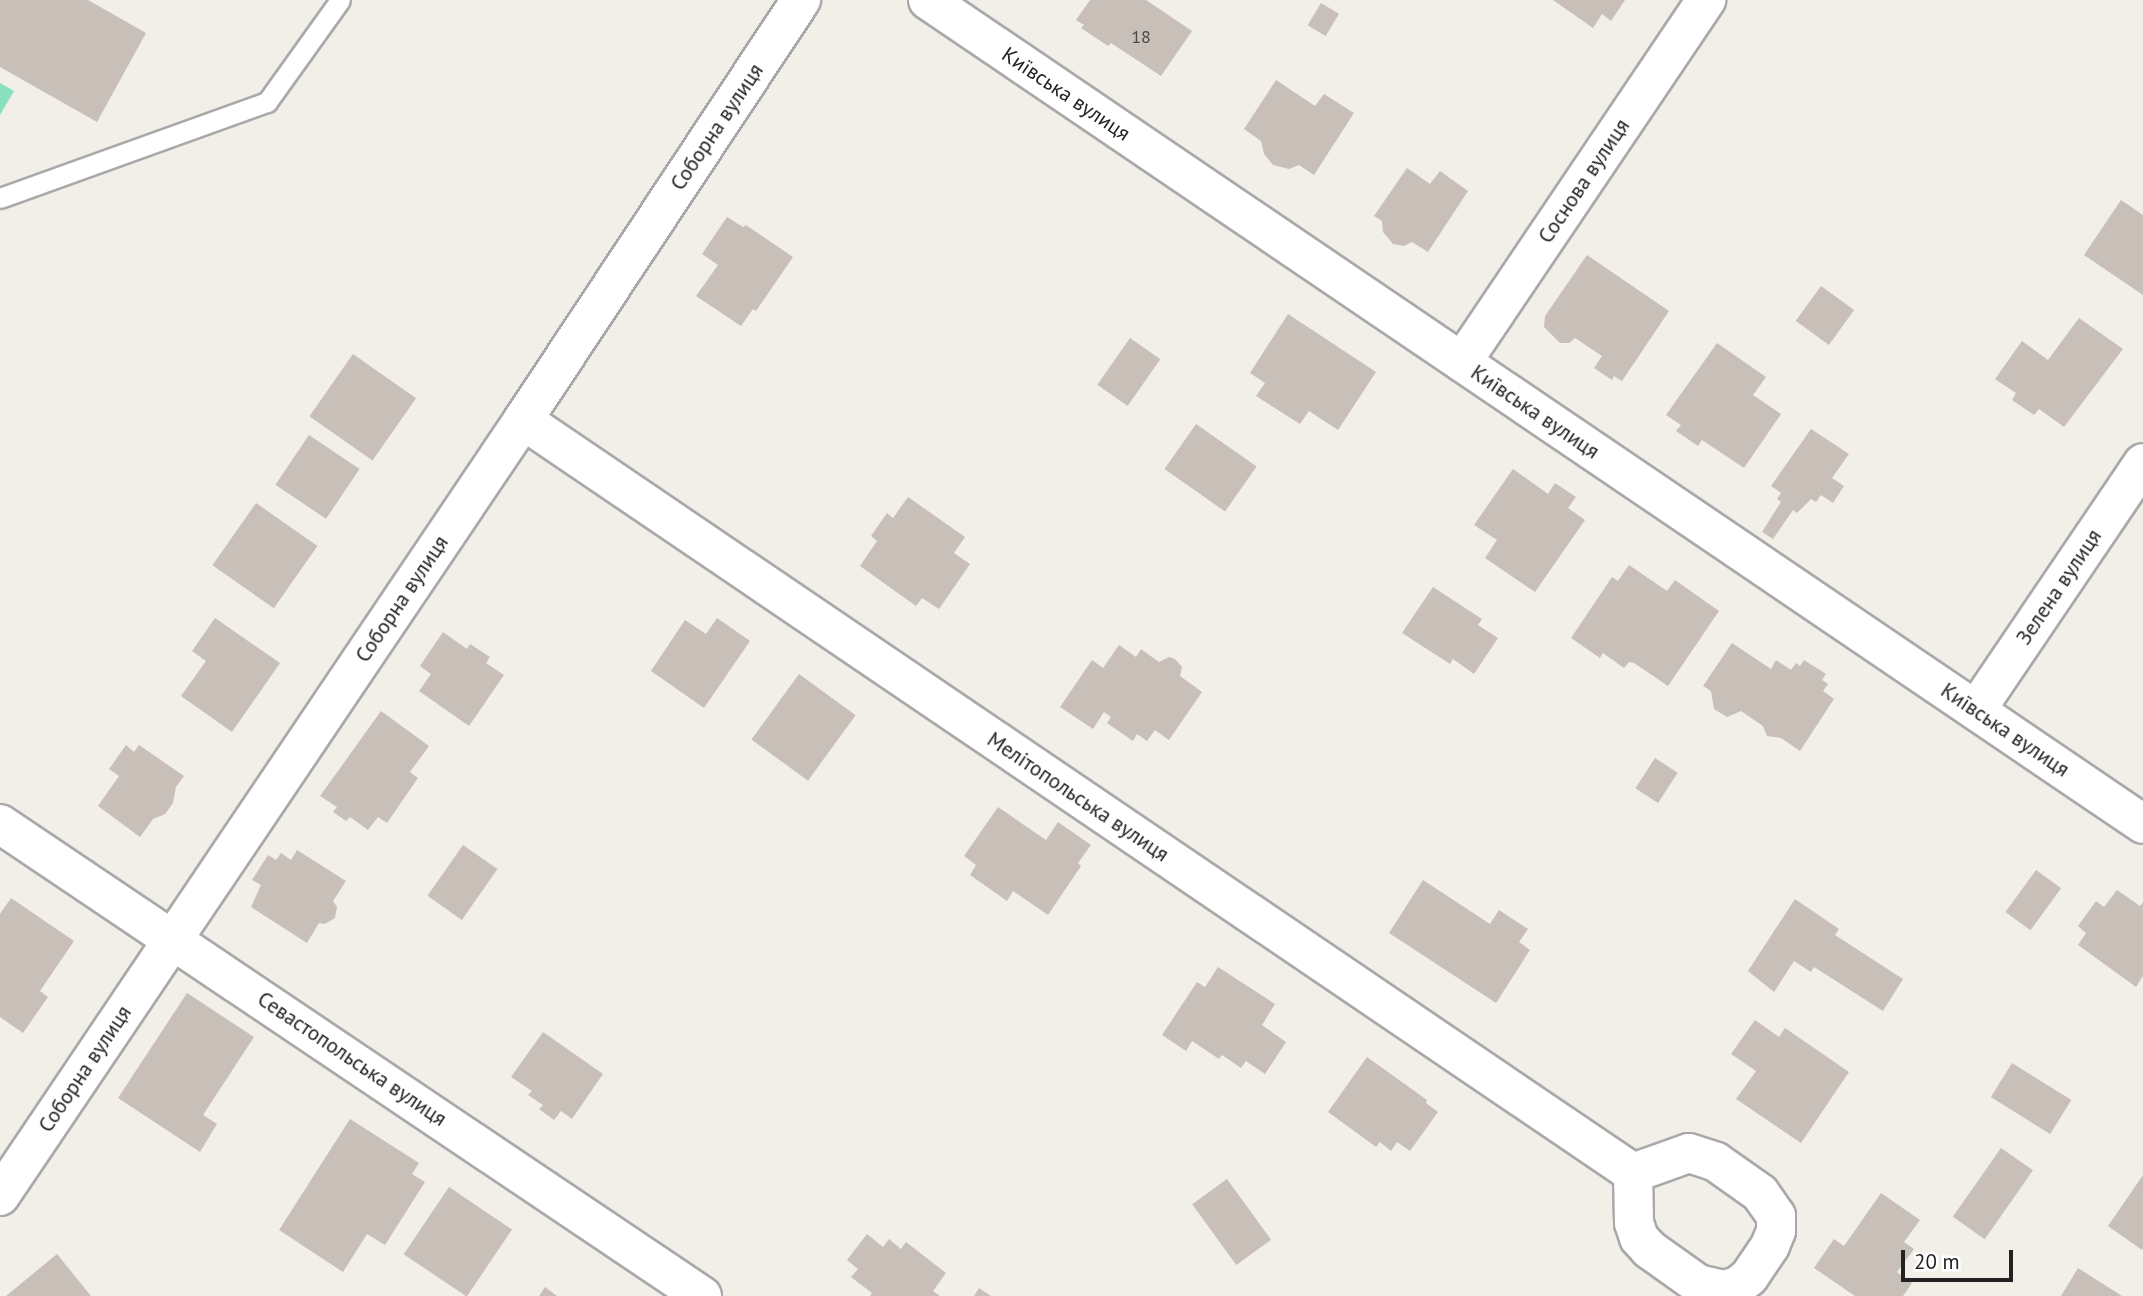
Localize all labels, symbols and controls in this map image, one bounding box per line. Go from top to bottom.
house number: 18 [1131,26,1151,48]
street label: Київська вулиця [997,42,1135,146]
street label: Соборна вулиця [665,59,769,195]
street label: Соснова вулиця [1533,114,1635,248]
street label: Київська вулиця [1466,360,1604,464]
street label: Зелена вулиця [2011,525,2107,649]
street label: Соборна вулиця [350,531,454,667]
street label: Київська вулиця [1936,678,2074,782]
street label: Мелітопольська вулиця [982,727,1174,867]
street label: Севастопольська вулиця [253,986,451,1132]
street label: Соборна вулиця [33,1001,137,1137]
scale bar [1905,1236,2017,1280]
text: 20 m [1914,1248,1960,1275]

